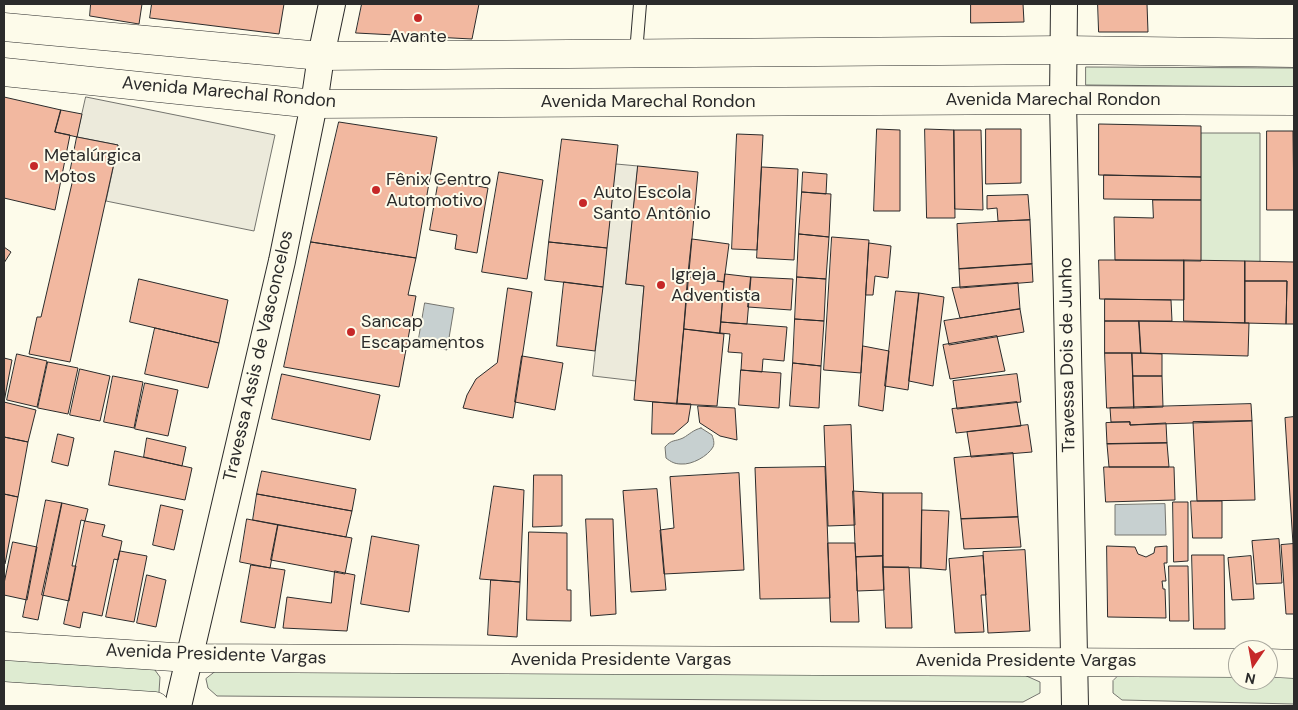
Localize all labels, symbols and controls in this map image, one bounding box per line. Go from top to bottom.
marker: Avante [412,12,424,24]
place label: Avante [389,26,447,48]
street label: Avenida Marechal Rondon [121,73,337,113]
street label: Avenida Marechal Rondon [946,89,1160,111]
street label: Avenida Marechal Rondon [541,91,755,113]
place label: Metalúrgica Motos [44,145,141,188]
marker: Metalúrgica Motos [28,160,40,172]
place label: Fênix Centro Automotivo [386,169,491,212]
place label: Auto Escola Santo Antônio [593,182,711,224]
marker: Fênix Centro Automotivo [370,184,382,196]
marker: Auto Escola Santo Antônio [577,197,589,209]
street label: Travessa Assis de Vasconcelos [220,228,298,484]
street label: Travessa Dois de Junho [1055,257,1081,453]
place label: Igreja Adventista [671,264,760,306]
marker: Igreja Adventista [655,279,667,291]
place label: Sancap Escapamentos [361,311,484,354]
marker: Sancap Escapamentos [345,326,357,338]
street label: Avenida Presidente Vargas [105,640,327,670]
north arrow [1228,640,1278,690]
street label: Avenida Presidente Vargas [511,649,731,671]
street label: Avenida Presidente Vargas [916,650,1136,672]
text: N [1243,669,1257,689]

